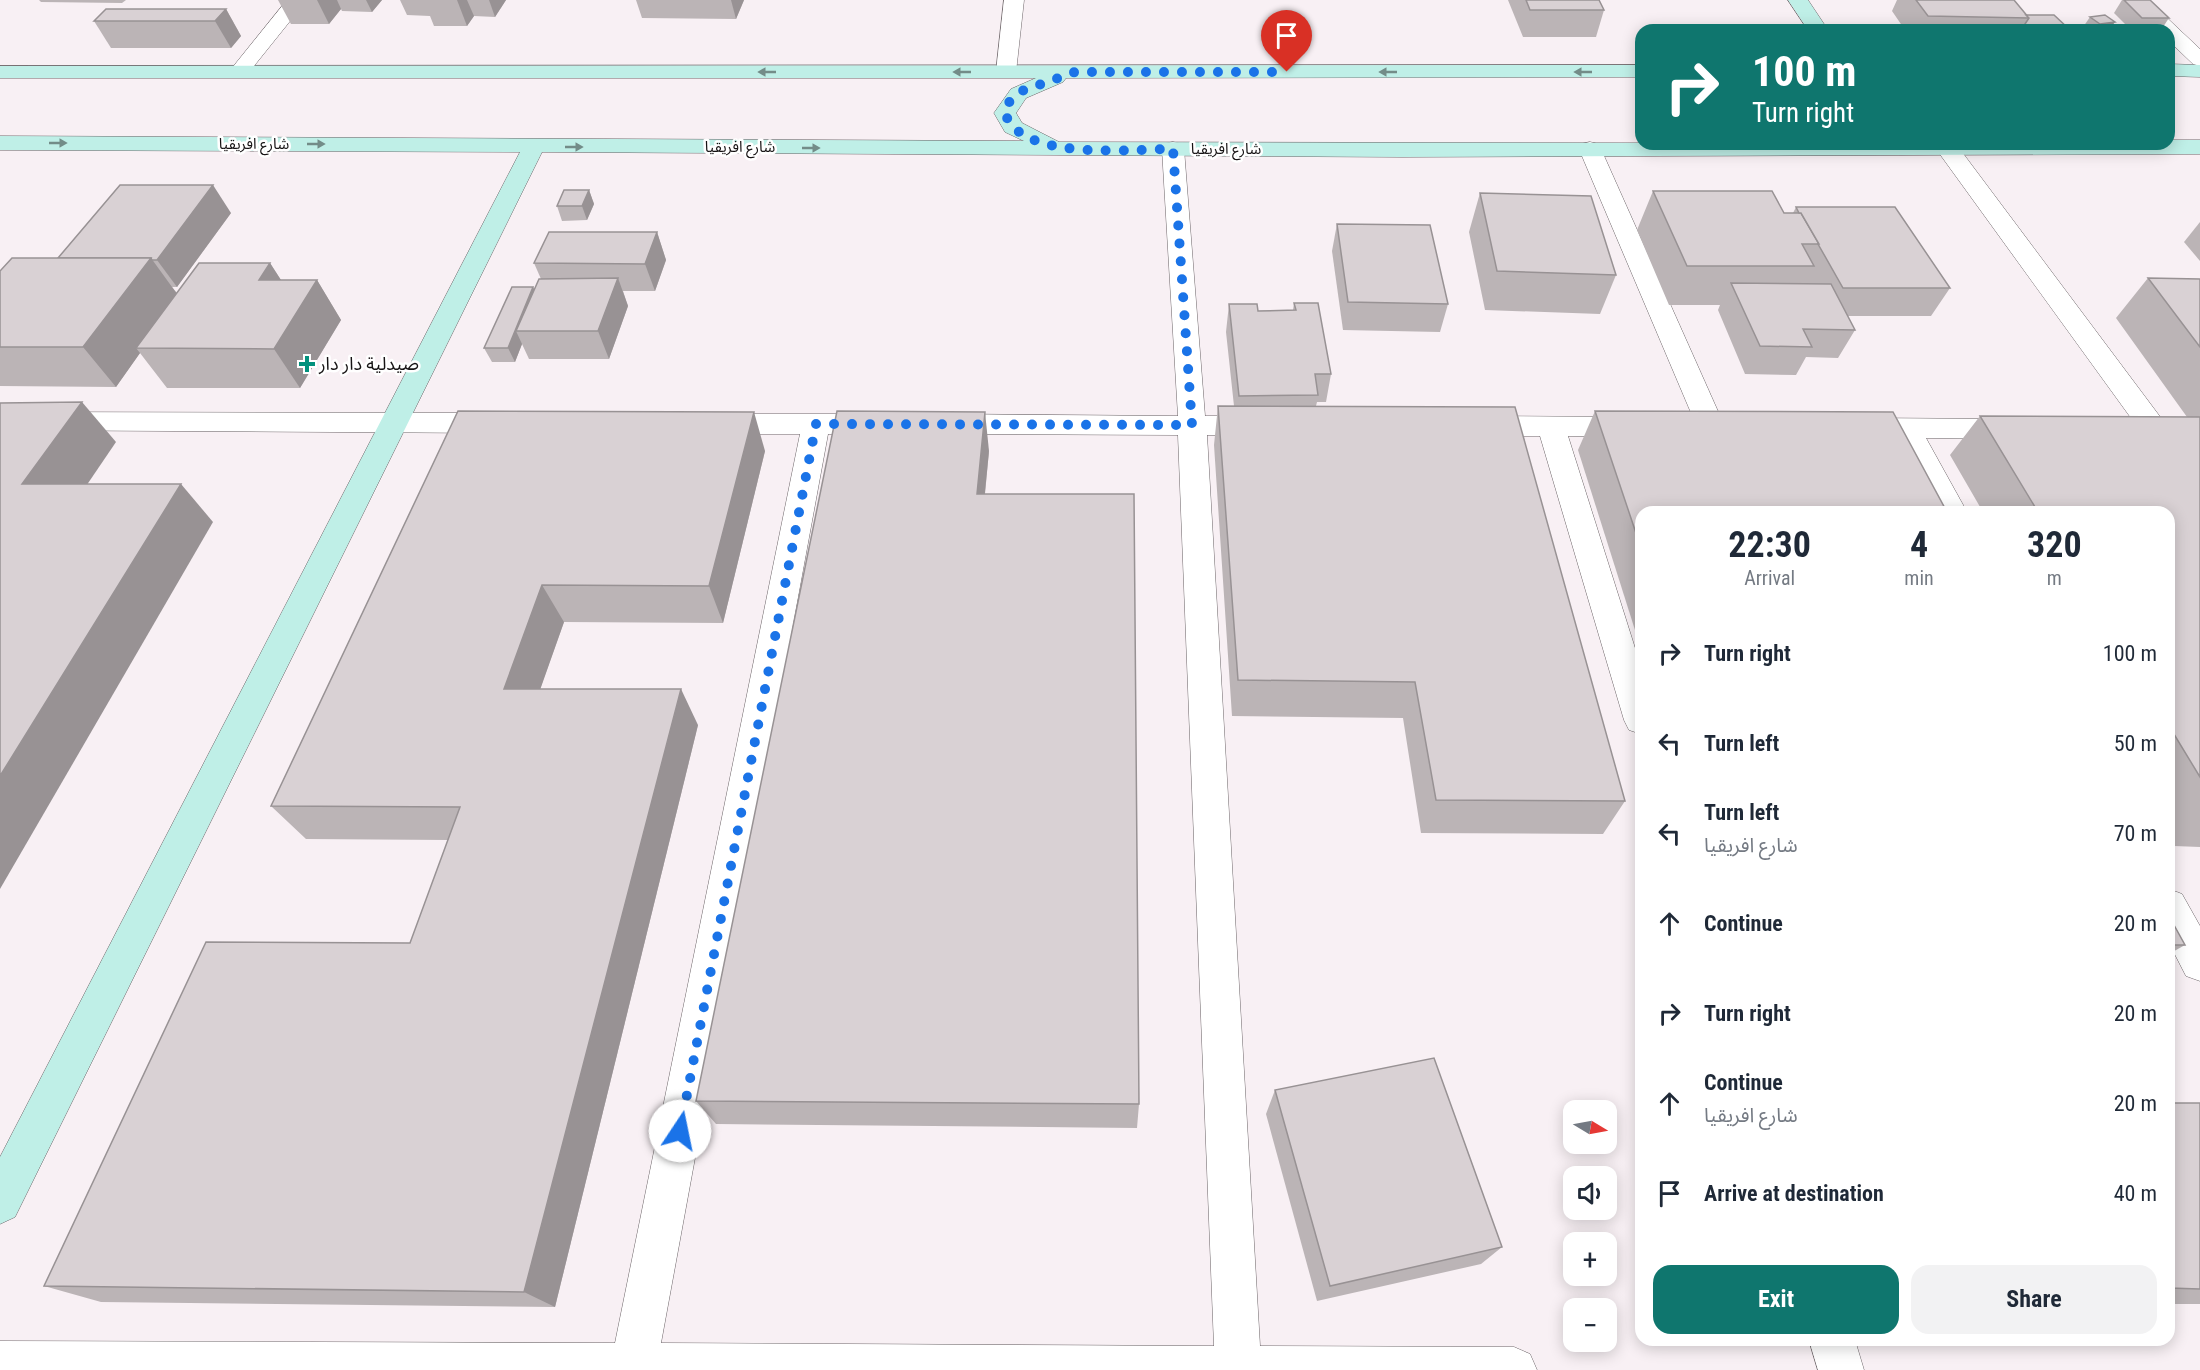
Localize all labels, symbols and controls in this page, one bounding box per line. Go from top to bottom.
pin [1261,10,1312,72]
icon: arrive [1270,19,1303,52]
text: 100 m [1752,47,1857,96]
icon: right [1653,48,1731,126]
one-way arrow [757,67,776,77]
one-way arrow [952,67,971,77]
one-way arrow [1378,67,1397,77]
one-way arrow [1573,67,1592,76]
text: Turn right [1752,97,1854,129]
street label: شارع افريقيا [219,135,289,156]
one-way arrow [49,138,68,148]
street label: شارع افريقيا [705,138,775,159]
one-way arrow [307,139,326,149]
street label: شارع افريقيا [1191,140,1261,161]
one-way arrow [565,142,584,152]
one-way arrow [802,143,821,153]
place label: صيدلية دار دار [318,353,419,375]
marker: صيدلية دار دار [300,357,314,371]
text: 22:30 [1728,524,1811,566]
text: 4 [1910,524,1928,566]
text: 320 [2027,524,2082,566]
text: Arrival [1744,566,1795,590]
text: min [1904,566,1934,590]
text: m [2047,566,2062,590]
icon: right [1653,637,1686,670]
text: Turn right [1704,641,1791,666]
text: 100 m [2103,641,2157,666]
icon: left [1653,727,1686,760]
text: Turn left [1704,731,1779,756]
text: 50 m [2114,731,2157,756]
text: Turn left [1704,800,1779,825]
icon: left [1653,817,1686,850]
text: 70 m [2114,821,2157,846]
text: شارع افريقيا [1704,833,1798,857]
icon: ahead [1653,907,1686,940]
text: Continue [1704,911,1783,936]
text: 20 m [2114,911,2157,936]
icon: right [1653,997,1686,1030]
text: Turn right [1704,1001,1791,1026]
text: 20 m [2114,1001,2157,1026]
text: Continue [1704,1070,1783,1095]
icon: ahead [1653,1087,1686,1120]
text: 20 m [2114,1091,2157,1116]
position arrow [648,1099,712,1163]
north arrow [1563,1100,1617,1154]
map controls [1563,1100,1617,1352]
text: شارع افريقيا [1704,1103,1798,1127]
button: sound [1563,1166,1617,1220]
icon: arrive [1653,1177,1686,1210]
text: Arrive at destination [1704,1181,1884,1206]
text: 40 m [2114,1181,2157,1206]
button: + [1563,1232,1617,1286]
button: Exit [1653,1265,1899,1334]
button: Share [1911,1265,2157,1334]
button: − [1563,1298,1617,1352]

